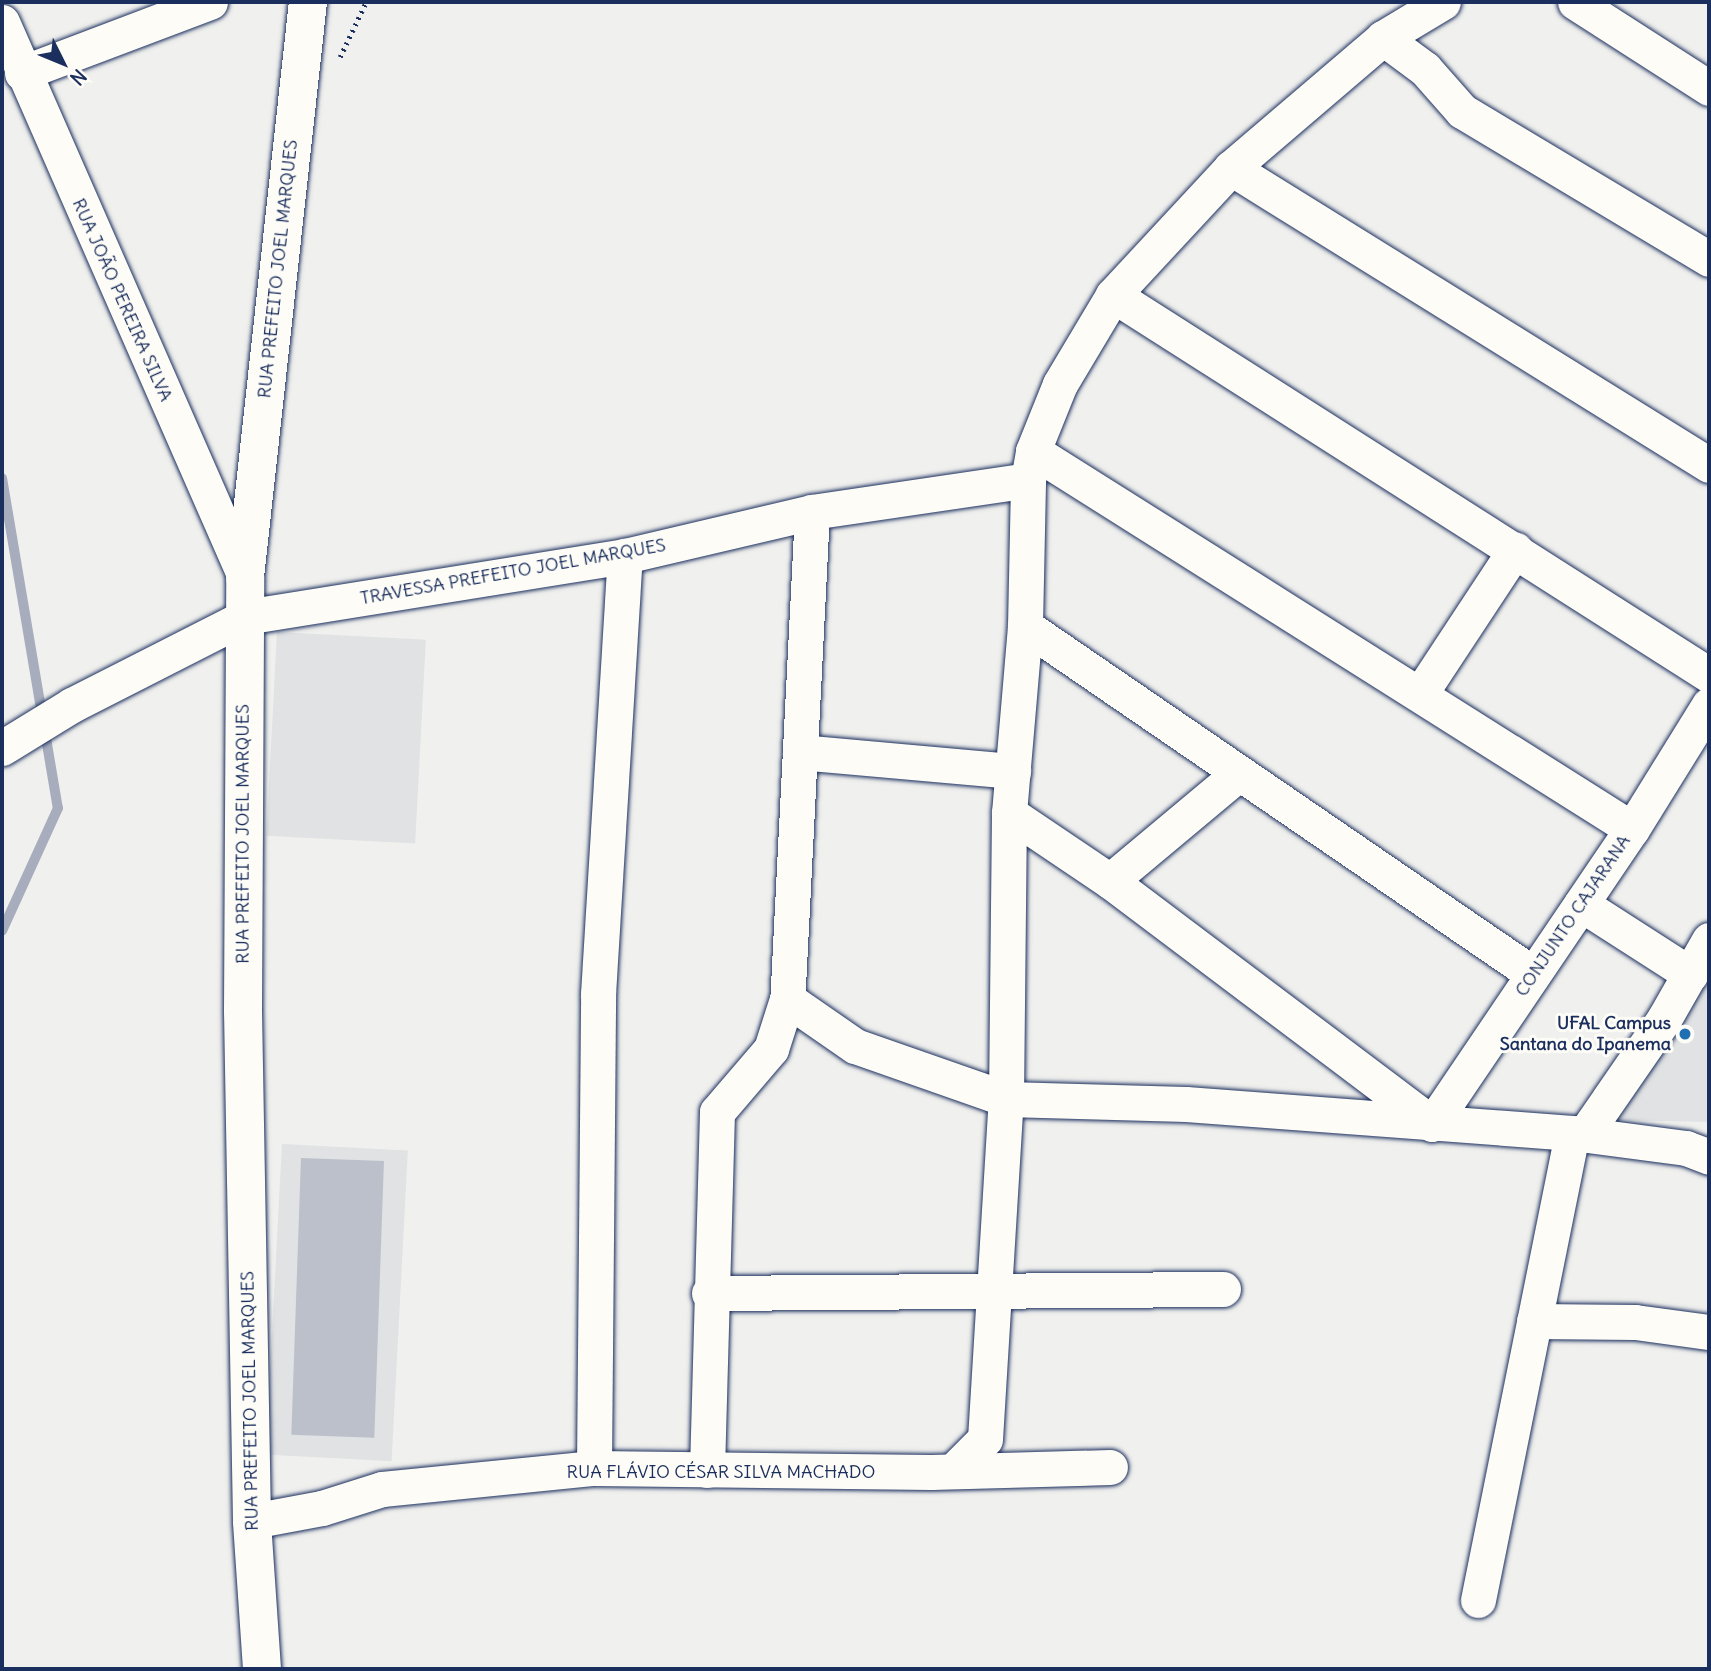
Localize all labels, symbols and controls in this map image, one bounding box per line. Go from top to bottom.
north arrow [28,28,98,98]
text: N [65,64,92,90]
street label: RUA PREFEITO JOEL MARQUES [254,139,302,399]
street label: RUA JOÃO PEREIRA SILVA [67,195,177,405]
street label: TRAVESSA PREFEITO JOEL MARQUES [359,534,667,610]
street label: RUA PREFEITO JOEL MARQUES [232,704,254,964]
street label: CONJUNTO CAJARANA [1511,831,1635,1001]
place label: UFAL Campus Santana do Ipanema [1500,1013,1671,1056]
marker: UFAL Campus Santana do Ipanema [1677,1026,1693,1042]
street label: RUA PREFEITO JOEL MARQUES [237,1271,263,1531]
street label: RUA FLÁVIO CÉSAR SILVA MACHADO [567,1461,875,1483]

